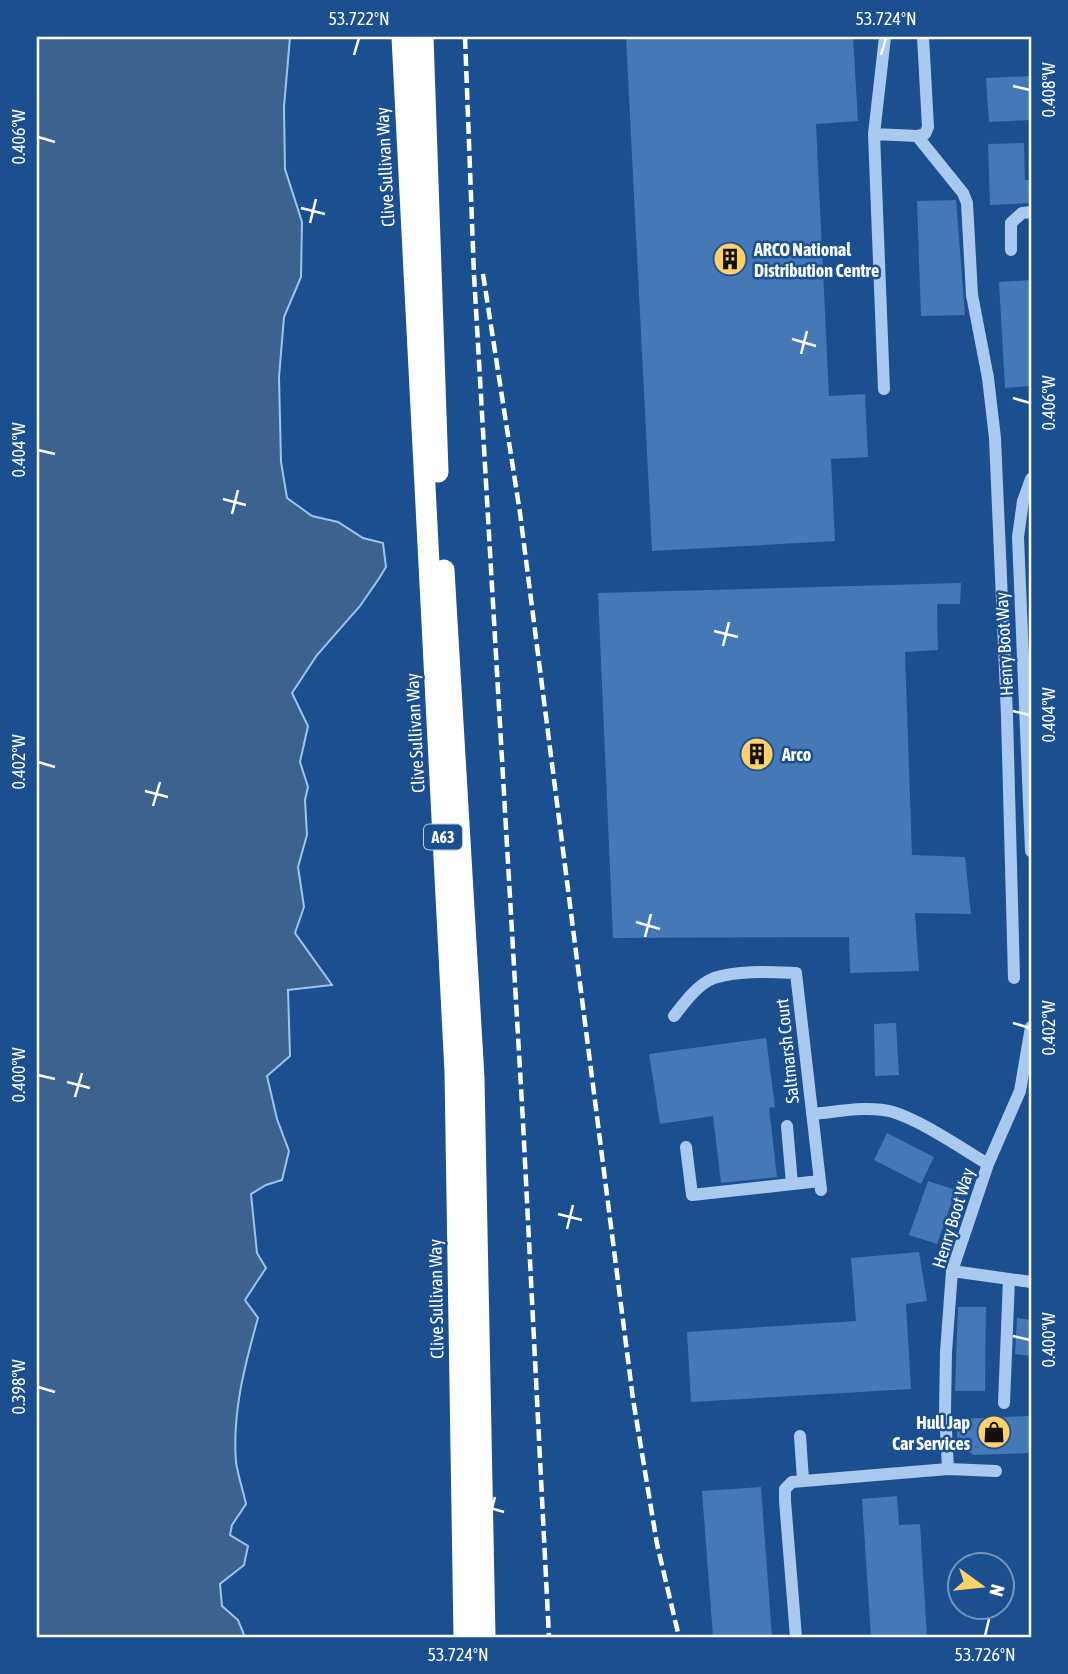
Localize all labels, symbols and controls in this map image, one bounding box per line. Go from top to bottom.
text: 53.722°N [328,8,390,29]
text: 53.724°N [855,8,917,29]
text: 0.408°W [1038,62,1059,118]
street label: Clive Sullivan Way [371,107,399,227]
text: 0.406°W [8,109,29,165]
place label: ARCO National Distribution Centre [753,239,879,281]
building icon: ARCO National Distribution Centre [711,240,749,278]
text: 0.406°W [1038,375,1059,431]
text: 0.404°W [8,422,29,478]
street label: Henry Boot Way [991,592,1017,696]
street label: Clive Sullivan Way [401,673,429,793]
text: 0.404°W [1038,687,1059,743]
text: 0.402°W [8,734,29,790]
building icon: Arco [738,735,776,773]
place label: Arco [781,744,811,765]
road number: A63 [424,824,462,850]
street label: Saltmarsh Court [771,997,803,1105]
text: 0.402°W [1038,1000,1059,1056]
text: 0.400°W [8,1047,29,1103]
street label: Henry Boot Way [928,1165,978,1271]
street label: Clive Sullivan Way [424,1239,448,1359]
text: 0.400°W [1038,1312,1059,1368]
text: 0.398°W [8,1359,29,1415]
place label: Hull Jap Car Services [892,1412,971,1454]
shop icon: Hull Jap Car Services [975,1413,1013,1451]
north arrow [946,1552,1016,1622]
text: N [985,1582,1009,1599]
text: 53.724°N [427,1644,489,1665]
text: 53.726°N [954,1644,1016,1665]

